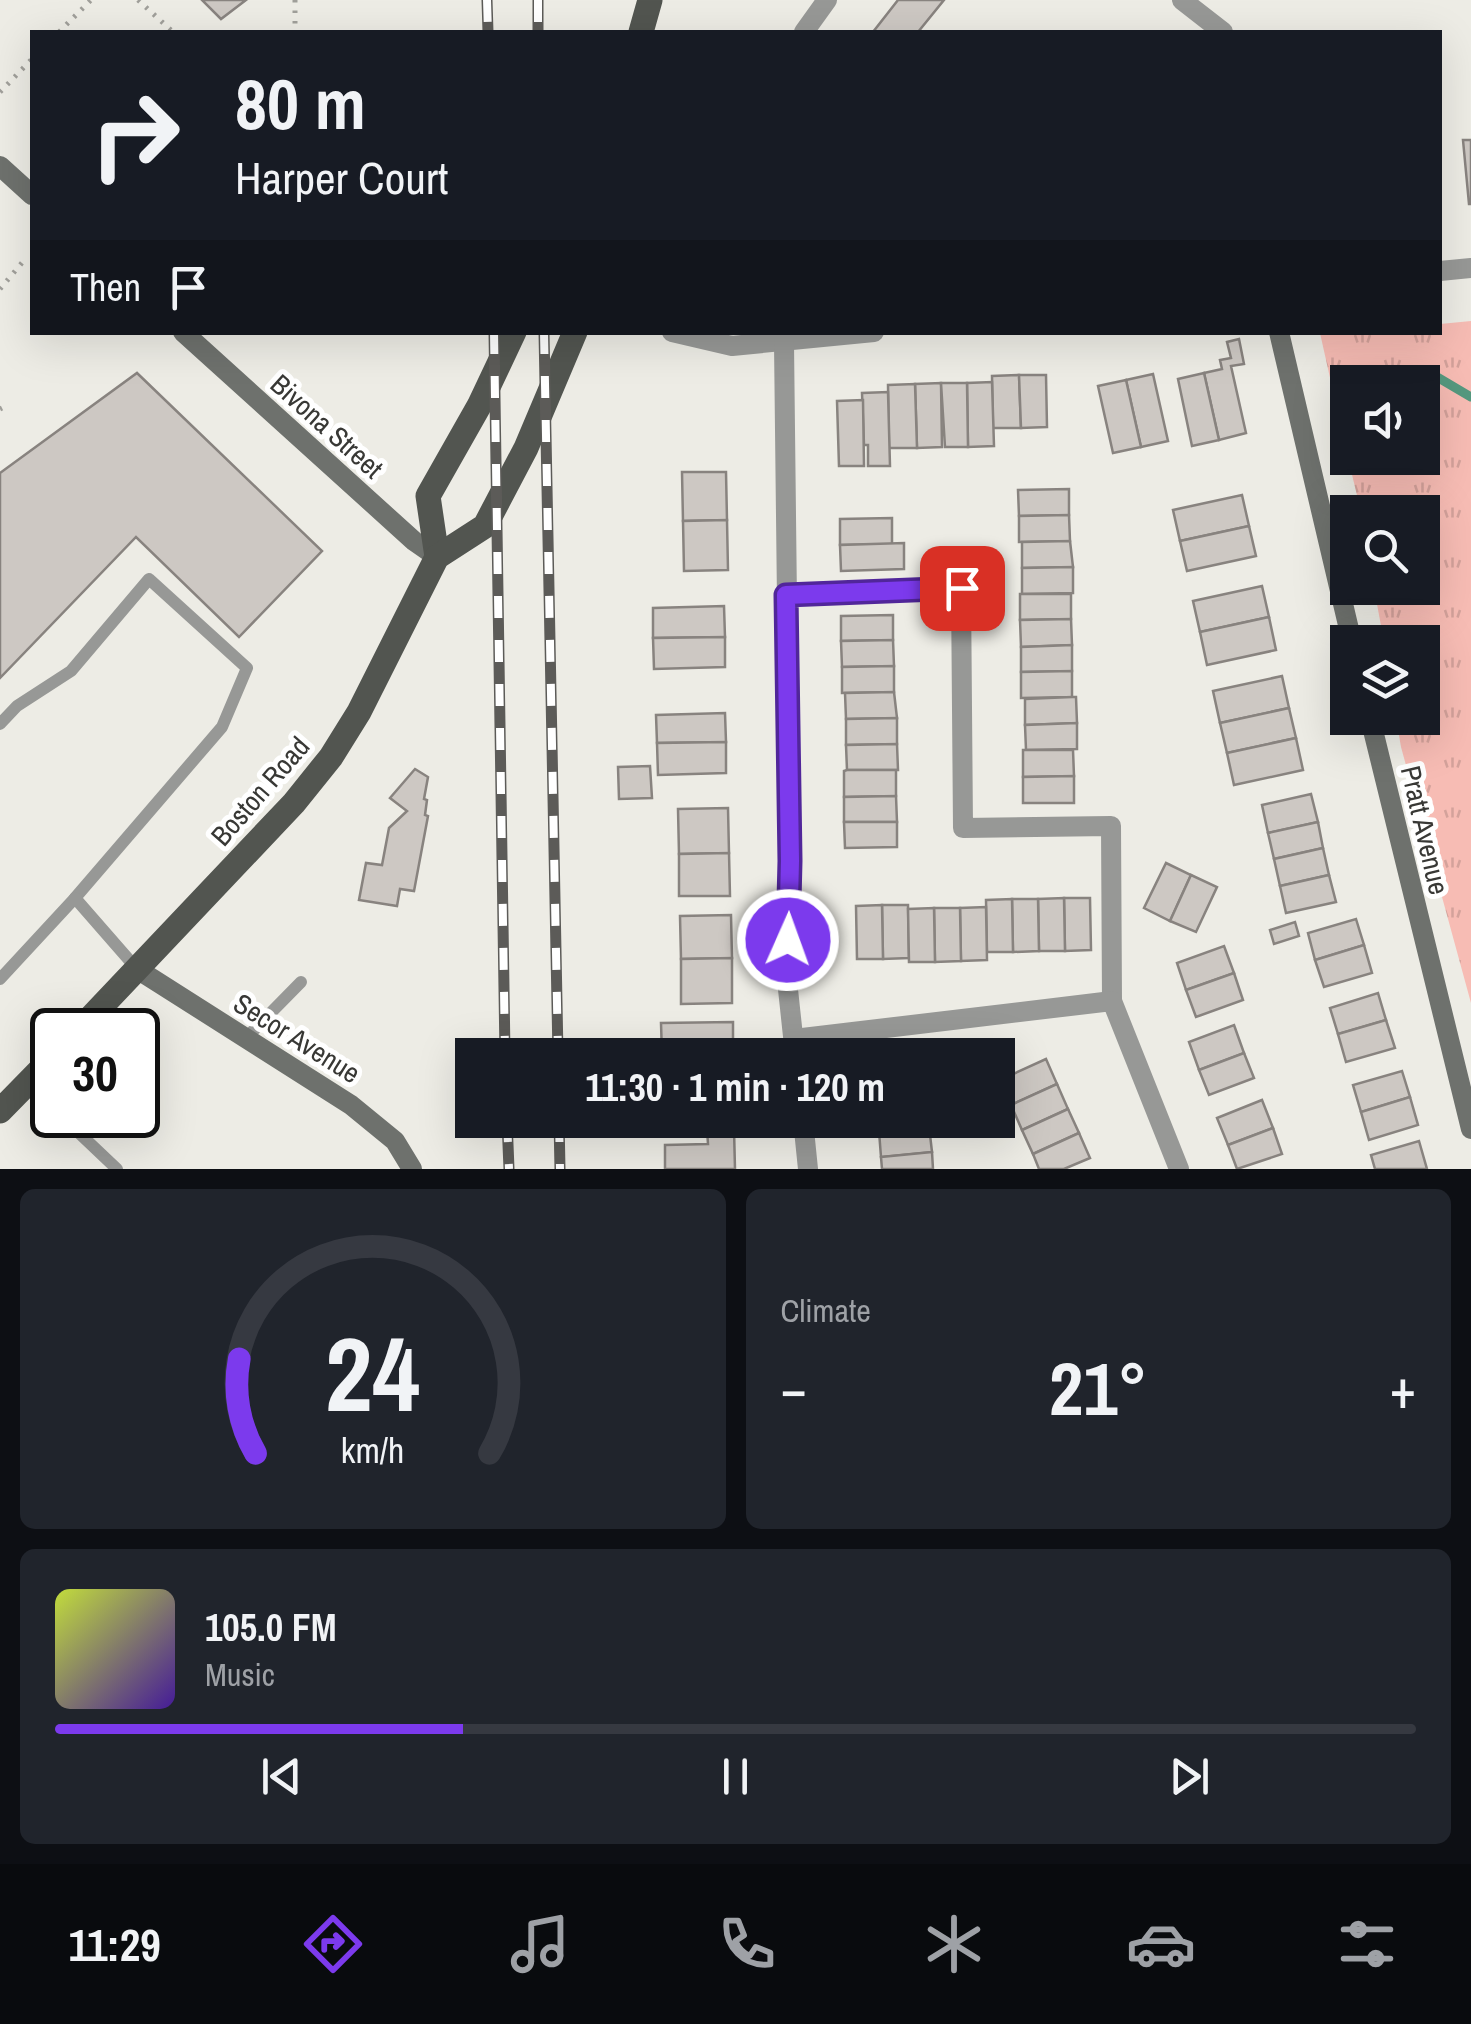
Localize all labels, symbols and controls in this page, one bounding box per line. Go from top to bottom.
text: 80 m [235,57,366,151]
icon: right [70,70,200,200]
text: Harper Court [235,147,448,208]
icon: arrive [161,260,216,315]
text: Then [70,262,141,313]
street label: Bivona Street [263,365,391,487]
map controls [1330,365,1440,735]
button: sound [1330,365,1440,475]
button: search [1330,495,1440,605]
pin [920,546,1005,631]
icon: arrive [935,561,990,616]
button: layers [1330,625,1440,735]
street label: Boston Road [202,728,318,854]
street label: Pratt Avenue [1392,762,1458,898]
position arrow [736,888,840,992]
street label: Secor Avenue [226,984,368,1092]
speed limit sign: 30 [30,1008,160,1138]
text: 11:30 · 1 min · 120 m [585,1062,885,1113]
text: Climate [781,1289,871,1332]
text: 24 [325,1303,420,1443]
text: 21° [1049,1337,1147,1438]
text: − [781,1351,807,1425]
text: + [1390,1351,1416,1425]
text: km/h [341,1426,405,1474]
text: 105.0 FM [205,1602,337,1653]
text: Music [205,1653,275,1696]
icon: previous [254,1749,309,1804]
icon: pause [708,1749,763,1804]
icon: next [1162,1749,1217,1804]
icon: directions [298,1909,368,1979]
icon: music [505,1909,575,1979]
icon: phone [712,1909,782,1979]
icon: climate [919,1909,989,1979]
icon: car [1126,1909,1196,1979]
icon: filters [1332,1909,1402,1979]
text: 11:29 [68,1914,161,1975]

